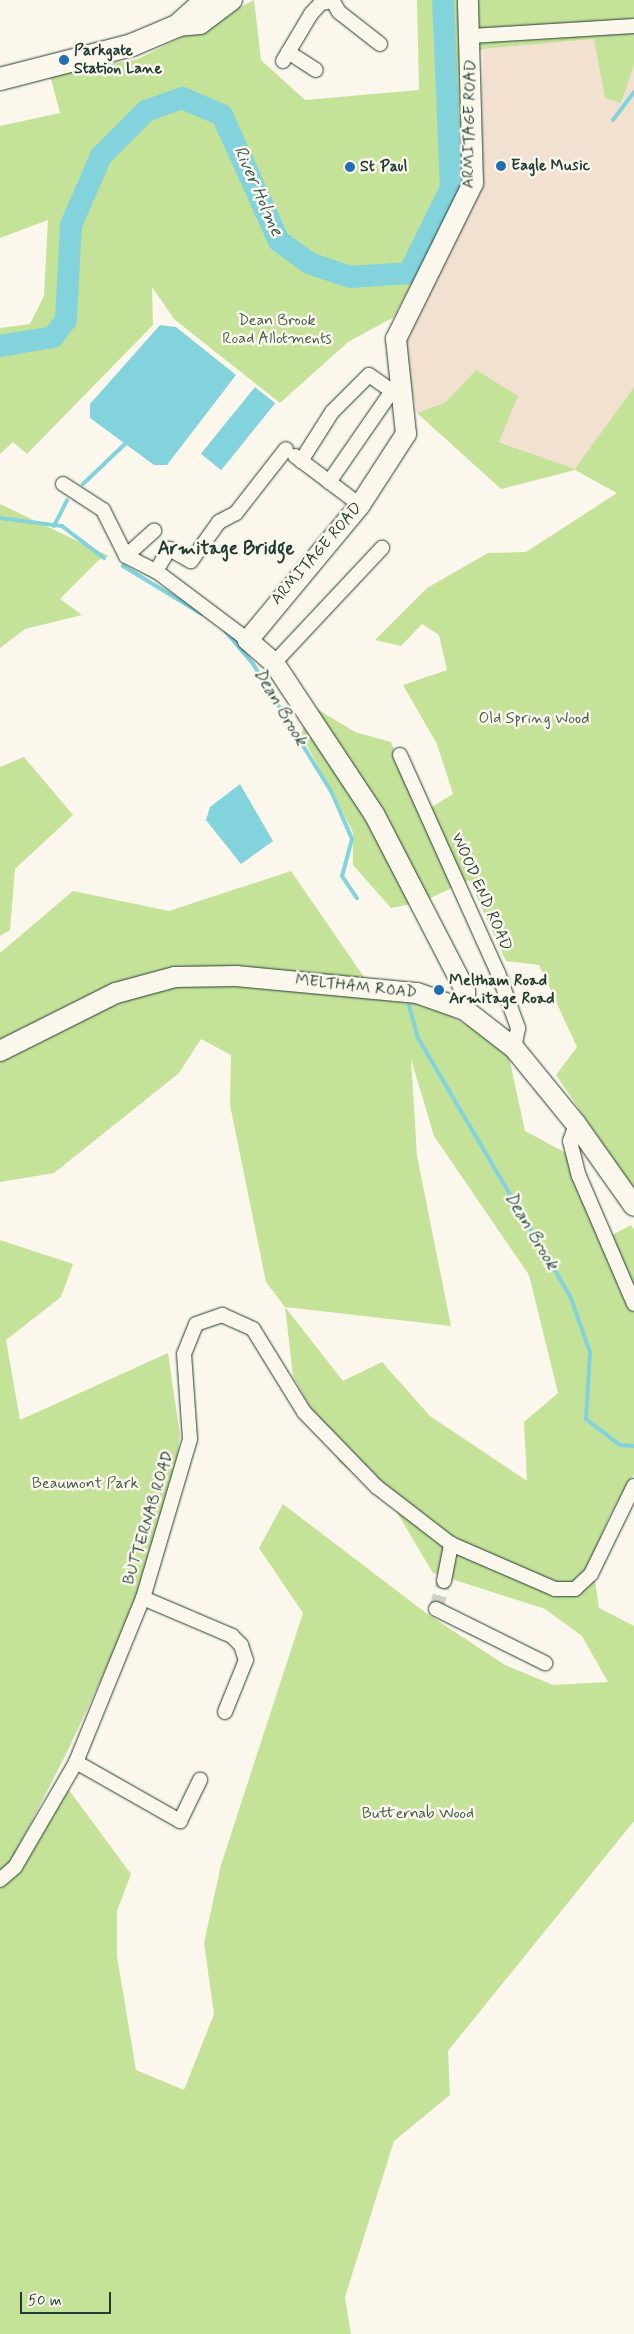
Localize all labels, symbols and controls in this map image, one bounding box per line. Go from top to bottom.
place label: Parkgate Station Lane [74,41,160,79]
marker: Parkgate Station Lane [58,54,70,66]
street label: ARMITAGE ROAD [459,60,481,188]
water label: River Holme [229,143,287,239]
place label: Eagle Music [511,156,590,176]
place label: St Paul [360,157,406,177]
marker: Eagle Music [495,160,507,172]
marker: St Paul [344,161,356,173]
park label: Dean Brook Road Allotments [222,311,332,349]
street label: ARMITAGE ROAD [268,499,366,609]
district label: Armitage Bridge [158,538,294,560]
water label: Dean Brook [248,664,312,750]
park label: Old Spring Wood [479,709,589,729]
street label: WOOD END ROAD [447,831,515,953]
street label: MELTHAM ROAD [295,971,417,1003]
place label: Meltham Road Armitage Road [449,971,553,1009]
marker: Meltham Road Armitage Road [433,984,445,996]
water label: Dean Brook [499,1188,563,1274]
street label: BUTTERNAB ROAD [120,1449,178,1587]
park label: Beaumont Park [32,1474,138,1494]
park label: Butternab Wood [362,1804,474,1824]
scale bar [22,2282,114,2314]
text: 50 m [28,2291,62,2311]

